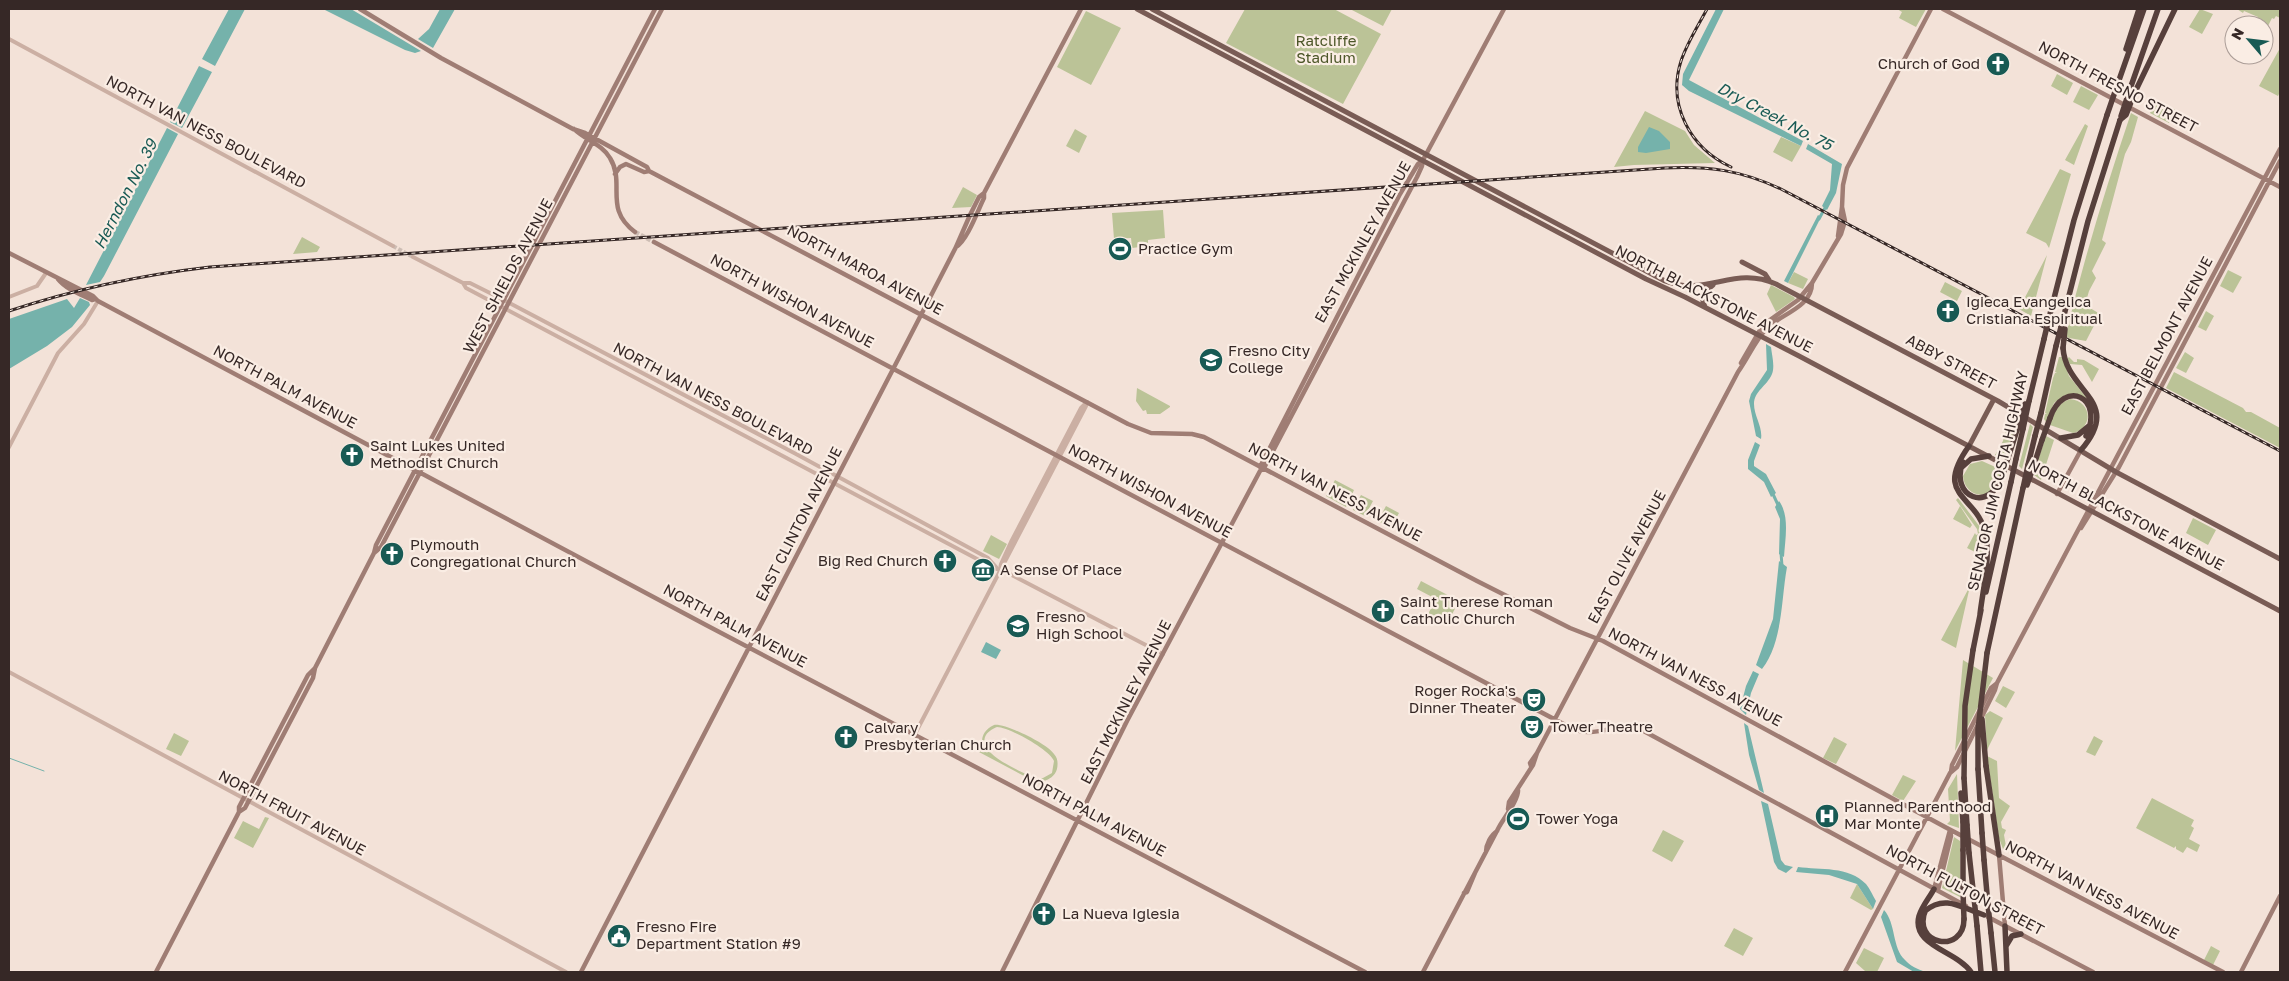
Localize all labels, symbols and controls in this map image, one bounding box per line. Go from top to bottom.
north arrow [2224,15,2274,65]
text: N [2227,25,2247,42]
park label: Ratcliffe Stadium [1295,31,1357,66]
street label: NORTH FRESNO STREET [2036,36,2201,136]
church icon: Church of God [1985,51,2011,77]
place label: Church of God [1878,54,1980,72]
street label: NORTH VAN NESS BOULEVARD [103,71,309,192]
water label: Dry Creek No. 75 [1714,77,1837,156]
water label: Herndon No. 39 [89,135,162,252]
street label: EAST MCKINLEY AVENUE [1310,158,1414,325]
street label: WEST SHIELDS AVENUE [459,195,556,356]
street label: NORTH MAROA AVENUE [784,220,947,318]
sports icon: Practice Gym [1107,236,1133,262]
place label: Practice Gym [1138,239,1233,257]
street label: NORTH BLACKSTONE AVENUE [1613,240,1816,356]
street label: NORTH WISHON AVENUE [708,249,877,351]
street label: EAST BELMONT AVENUE [2117,253,2216,418]
place label: Igieca Evangelica Cristiana Espiritual [1966,292,2103,327]
church icon: Igieca Evangelica Cristiana Espiritual [1935,298,1961,324]
street label: ABBY STREET [1903,330,2000,392]
street label: NORTH VAN NESS BOULEVARD [610,338,816,459]
street label: NORTH PALM AVENUE [210,341,360,432]
place label: Fresno City College [1228,341,1311,376]
school or university icon: Fresno City College [1198,347,1224,373]
street label: SENATOR JIM COSTA HIGHWAY [1963,369,2031,592]
place label: Saint Lukes United Methodist Church [370,436,505,471]
street label: NORTH VAN NESS AVENUE [1246,438,1425,545]
street label: NORTH WISHON AVENUE [1066,439,1235,541]
church icon: Saint Lukes United Methodist Church [339,442,365,468]
street label: EAST CLINTON AVENUE [751,443,845,604]
street label: NORTH BLACKSTONE AVENUE [2025,455,2228,574]
street label: EAST OLIVE AVENUE [1583,487,1669,626]
place label: Plymouth Congregational Church [410,535,576,570]
church icon: Plymouth Congregational Church [379,541,405,567]
church icon: Big Red Church [932,548,958,574]
place label: Big Red Church [818,551,928,569]
museum icon: A Sense Of Place [970,557,996,583]
place label: A Sense Of Place [1000,560,1122,578]
street label: NORTH PALM AVENUE [660,580,810,671]
place label: Saint Therese Roman Catholic Church [1400,592,1553,627]
church icon: Saint Therese Roman Catholic Church [1370,598,1396,624]
place label: Fresno High School [1036,607,1124,642]
school or university icon: Fresno High School [1005,613,1031,639]
street label: EAST MCKINLEY AVENUE [1076,617,1174,787]
street label: NORTH VAN NESS AVENUE [1606,623,1785,730]
place label: Roger Rocka's Dinner Theater [1409,681,1516,716]
theatre icon: Roger Rocka's Dinner Theater [1521,687,1547,713]
theatre icon: Tower Theatre [1519,714,1545,740]
place label: Tower Theatre [1550,717,1653,735]
place label: Calvary Presbyterian Church [864,718,1012,753]
church icon: Calvary Presbyterian Church [833,724,859,750]
street label: NORTH FRUIT AVENUE [216,766,369,859]
street label: NORTH PALM AVENUE [1019,769,1169,860]
place label: Planned Parenthood Mar Monte [1844,797,1991,832]
hospital icon: Planned Parenthood Mar Monte [1814,803,1840,829]
sports icon: Tower Yoga [1505,806,1531,832]
place label: Tower Yoga [1536,809,1618,827]
street label: NORTH VAN NESS AVENUE [2003,836,2182,943]
street label: NORTH FULTON STREET [1883,840,2047,938]
church icon: La Nueva Iglesia [1031,901,1057,927]
place label: La Nueva Iglesia [1062,904,1180,922]
place label: Fresno Fire Department Station #9 [636,917,801,952]
public building icon: Fresno Fire Department Station #9 [606,923,632,949]

